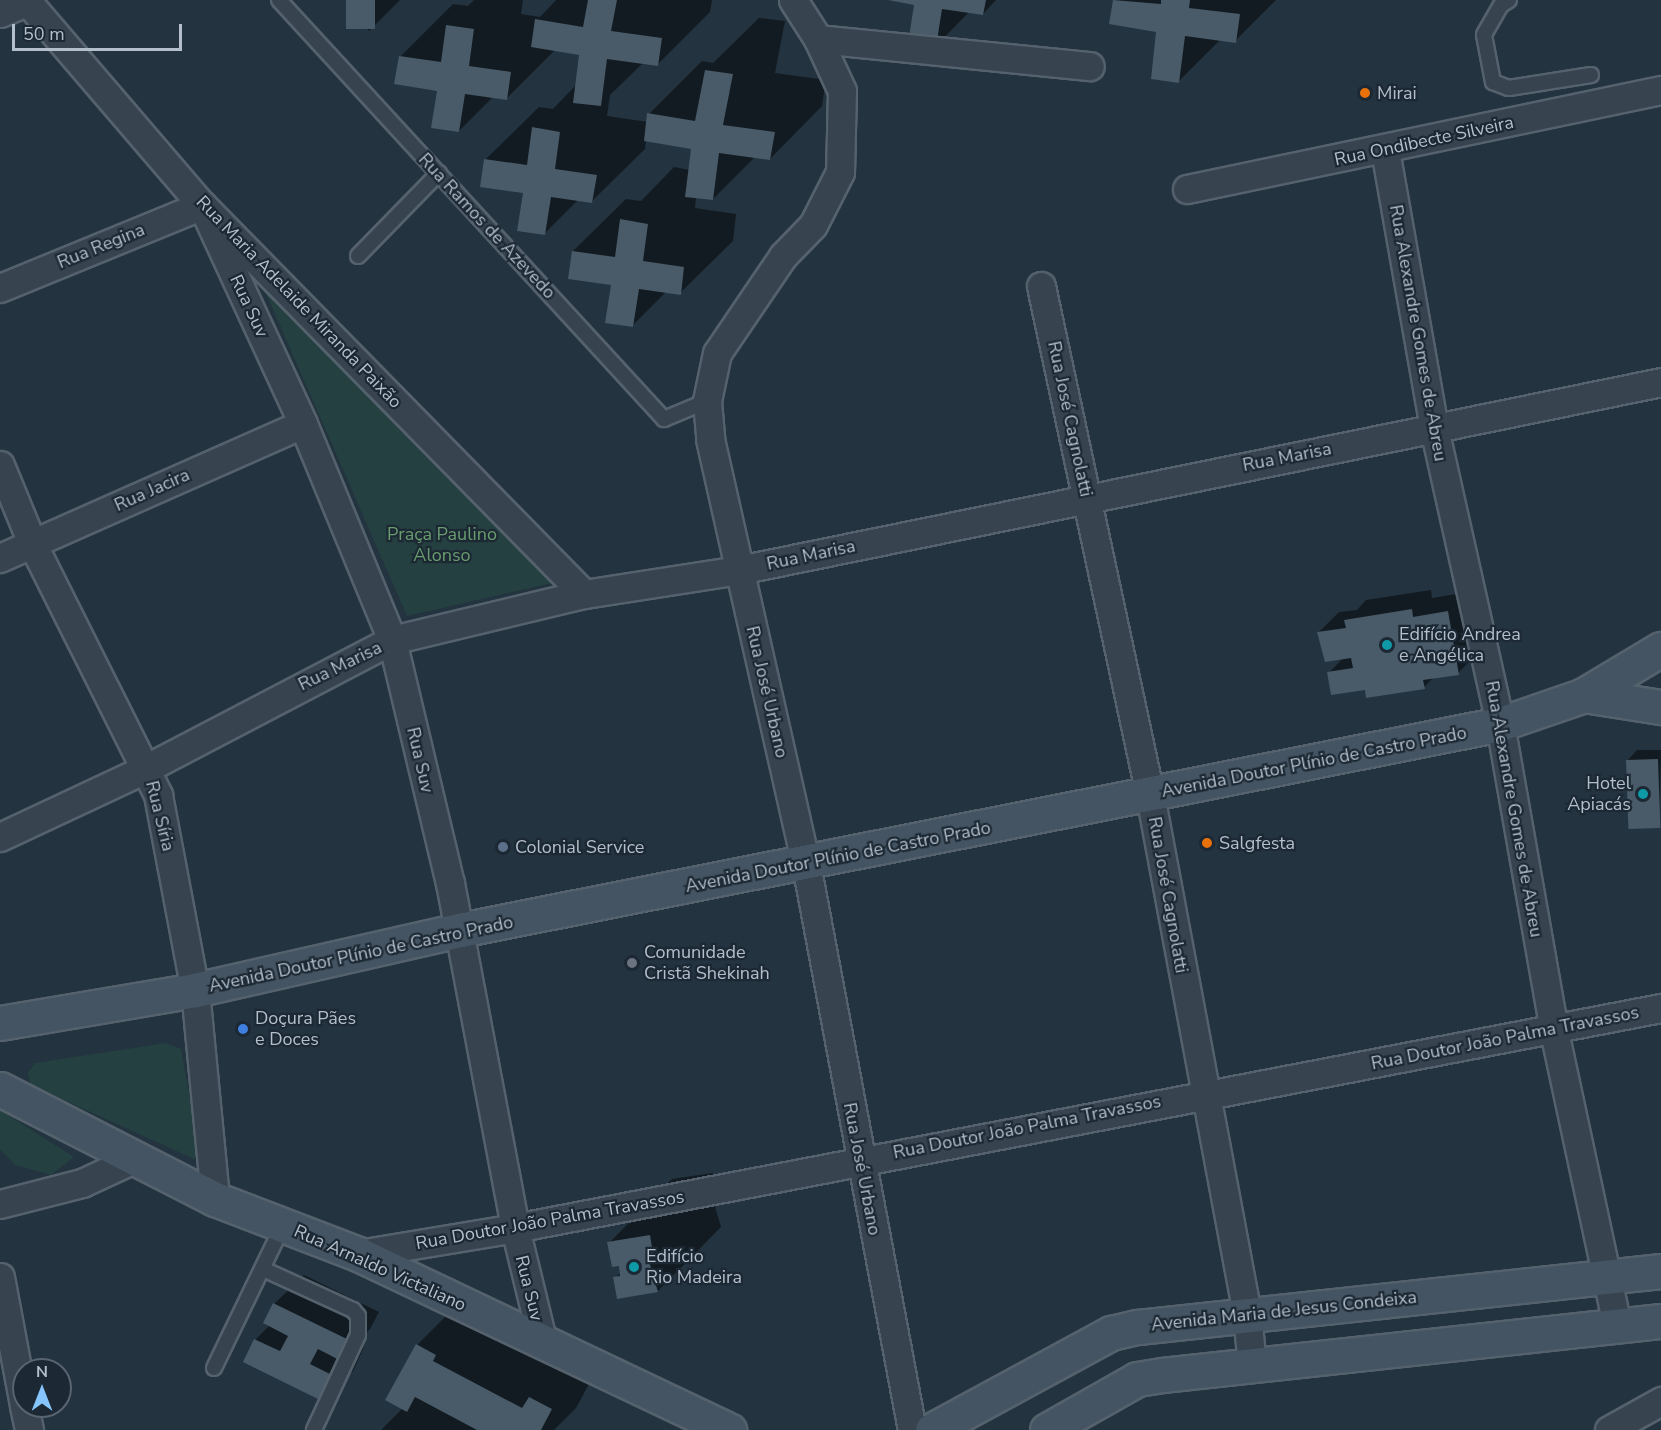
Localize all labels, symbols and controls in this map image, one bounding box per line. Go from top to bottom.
scale bar [15,12,184,50]
text: 50 m [23,22,65,46]
place label: Mirai [1377,82,1417,104]
marker: Mirai [1358,86,1372,100]
street label: Rua Ondibecte Silveira [1332,111,1516,171]
street label: Rua Ramos de Azevedo [414,149,560,303]
street label: Rua Maria Adelaide Miranda Paixão [192,191,406,413]
street label: Rua Alexandre Gomes de Abreu [1385,203,1451,463]
street label: Rua Regina [54,219,148,273]
street label: Rua Suv [225,271,273,341]
street label: Rua José Cagnolatti [1043,339,1097,499]
street label: Rua Marisa [1241,438,1333,476]
street label: Rua Jacira [111,464,193,516]
park label: Praça Paulino Alonso [387,524,497,566]
street label: Rua Marisa [765,535,857,575]
street label: Rua José Urbano [741,624,793,760]
place label: Edifício Andrea e Angélica [1399,624,1521,666]
street label: Rua Marisa [295,637,385,695]
marker: Edifício Andrea e Angélica [1380,638,1394,652]
street label: Rua Alexandre Gomes de Abreu [1481,679,1547,939]
street label: Avenida Doutor Plínio de Castro Prado [1159,722,1469,802]
street label: Rua Suv [402,725,438,795]
place label: Hotel Apiacás [1567,773,1631,816]
street label: Rua Síria [141,779,179,853]
marker: Hotel Apiacás [1636,787,1650,801]
street label: Rua José Cagnolatti [1144,815,1192,975]
street label: Avenida Doutor Plínio de Castro Prado [683,817,993,897]
place label: Salgfesta [1219,832,1295,854]
place label: Colonial Service [515,836,644,858]
marker: Salgfesta [1200,836,1214,850]
marker: Colonial Service [496,840,510,854]
street label: Avenida Doutor Plínio de Castro Prado [207,911,515,997]
place label: Comunidade Cristã Shekinah [644,942,770,984]
marker: Comunidade Cristã Shekinah [625,956,639,970]
street label: Rua Doutor João Palma Travassos [1369,1001,1641,1075]
place label: Doçura Pães e Doces [255,1008,356,1050]
marker: Doçura Pães e Doces [236,1022,250,1036]
street label: Rua Doutor João Palma Travassos [891,1090,1163,1164]
street label: Rua José Urbano [839,1101,885,1237]
street label: Rua Doutor João Palma Travassos [414,1186,686,1254]
street label: Rua Arnaldo Victaliano [291,1220,469,1316]
place label: Edifício Rio Madeira [646,1246,742,1288]
street label: Rua Suv [510,1253,548,1323]
marker: Edifício Rio Madeira [627,1260,641,1274]
street label: Avenida Maria de Jesus Condeixa [1150,1286,1418,1336]
north arrow [12,1358,72,1418]
text: N [36,1361,48,1383]

